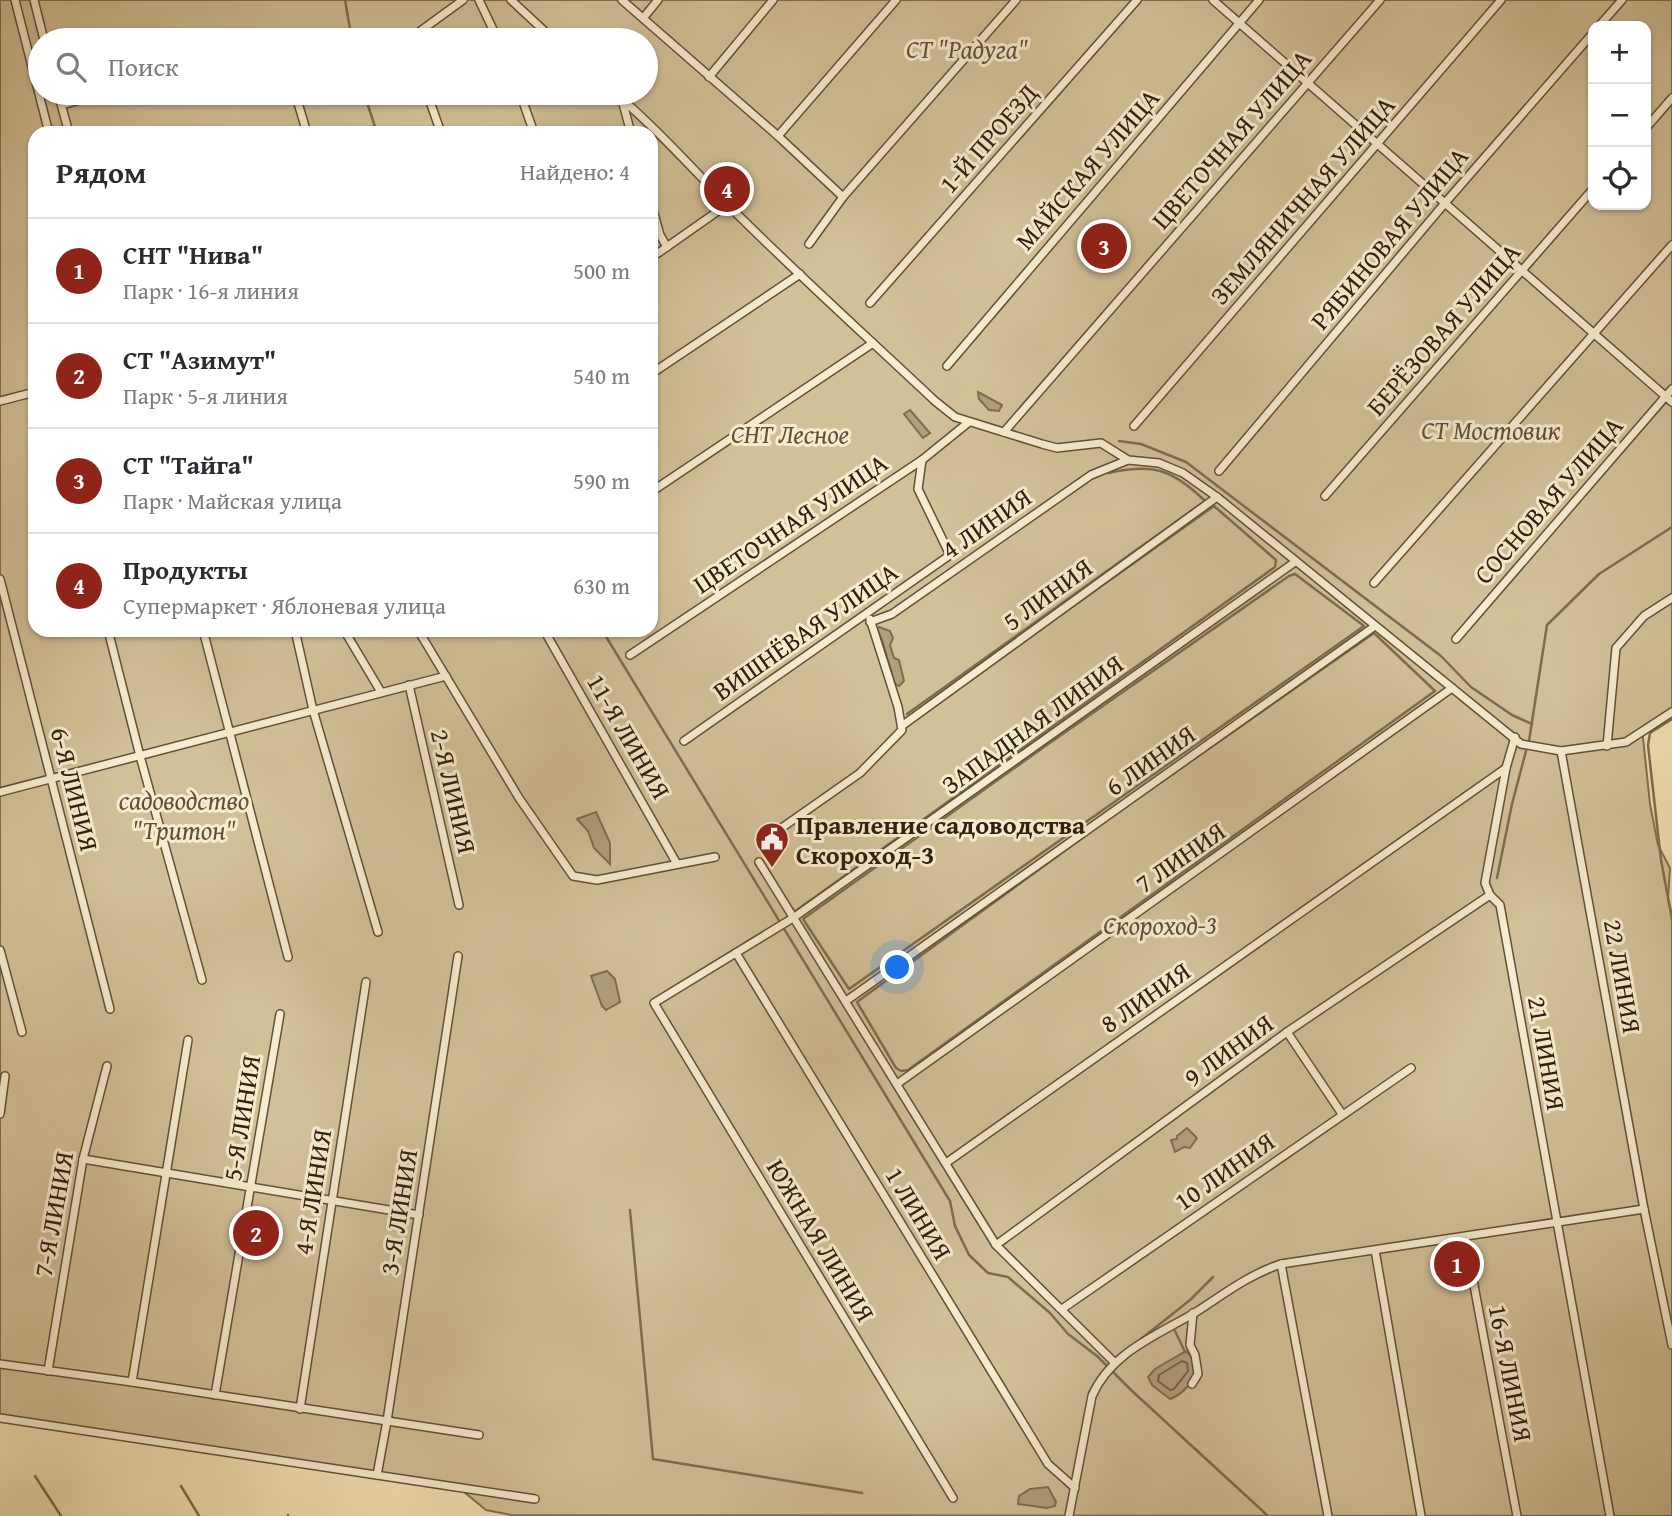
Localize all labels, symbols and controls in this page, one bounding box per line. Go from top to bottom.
map controls [1588,21,1651,210]
button: + [1588,21,1651,84]
search box [28,28,658,105]
park label: СТ "Радуга" [906,29,1028,68]
street label: ЦВЕТОЧНАЯ УЛИЦА [1142,40,1320,238]
text: Поиск [108,47,179,86]
icon: search [52,48,90,86]
street label: 1-Й ПРОЕЗД [929,74,1047,202]
street label: МАЙСКАЯ УЛИЦА [1006,79,1168,258]
button: − [1588,84,1651,147]
street label: ЗЕМЛЯНИЧНАЯ УЛИЦА [1200,87,1404,313]
street label: РЯБИНОВАЯ УЛИЦА [1301,138,1478,338]
button: locate [1588,147,1651,210]
text: Рядом [56,150,147,194]
text: Найдено: 4 [520,155,630,188]
pin: 4 [704,163,750,215]
pin: 3 [1081,220,1127,272]
street label: БЕРЁЗОВАЯ УЛИЦА [1357,234,1529,424]
text: СНТ "Нива" [123,235,263,274]
text: 1 [73,254,85,287]
text: 500 m [573,254,630,287]
text: Парк · 16-я линия [123,274,299,307]
text: СТ "Азимут" [123,340,276,379]
text: 2 [73,359,85,392]
text: 540 m [573,359,630,392]
text: Парк · 5-я линия [123,379,288,412]
street label: СОСНОВАЯ УЛИЦА [1464,407,1632,592]
park label: СТ Мостовик [1421,410,1561,449]
park label: СНТ Лесное [731,414,849,453]
street label: ЦВЕТОЧНАЯ УЛИЦА [685,443,895,603]
text: СТ "Тайга" [123,445,254,484]
text: 3 [73,464,85,497]
text: 590 m [573,464,630,497]
street label: 4 ЛИНИЯ [933,478,1039,568]
text: Парк · Майская улица [123,484,342,517]
street label: 5 ЛИНИЯ [994,548,1100,640]
text: Продукты [123,550,248,589]
street label: ВИШНЁВАЯ УЛИЦА [704,552,906,710]
text: 4 [73,569,85,602]
text: 630 m [573,569,630,602]
text: Супермаркет · Яблоневая улица [123,589,446,622]
street label: ЗАПАДНАЯ ЛИНИЯ [933,645,1131,803]
street label: 11-Я ЛИНИЯ [577,666,681,806]
street label: 6 ЛИНИЯ [1097,715,1203,805]
street label: 6-Я ЛИНИЯ [41,723,109,855]
street label: 2-Я ЛИНИЯ [421,725,487,857]
park label: садоводство "Тритон" [119,780,249,849]
place label: Правление садоводства Скороход-3 [796,805,1086,874]
street label: 7 ЛИНИЯ [1127,812,1233,902]
public building icon: Правление садоводства Скороход-3 [753,820,791,869]
park label: Скороход-3 [1103,905,1217,944]
street label: 22 ЛИНИЯ [1594,916,1652,1036]
your location [880,950,914,984]
street label: 8 ЛИНИЯ [1092,952,1198,1042]
street label: 21 ЛИНИЯ [1518,993,1576,1113]
street label: 9 ЛИНИЯ [1175,1004,1281,1096]
street label: 5-Я ЛИНИЯ [212,1052,270,1184]
street label: 10 ЛИНИЯ [1166,1122,1282,1220]
street label: 4-Я ЛИНИЯ [283,1126,341,1258]
street label: 3-Я ЛИНИЯ [369,1146,427,1278]
street label: 7-Я ЛИНИЯ [23,1148,83,1280]
street label: ЮЖНАЯ ЛИНИЯ [757,1151,885,1329]
street label: 1 ЛИНИЯ [876,1159,962,1267]
pin: 2 [233,1207,279,1259]
pin: 1 [1434,1238,1480,1290]
street label: 16-Я ЛИНИЯ [1479,1301,1543,1445]

